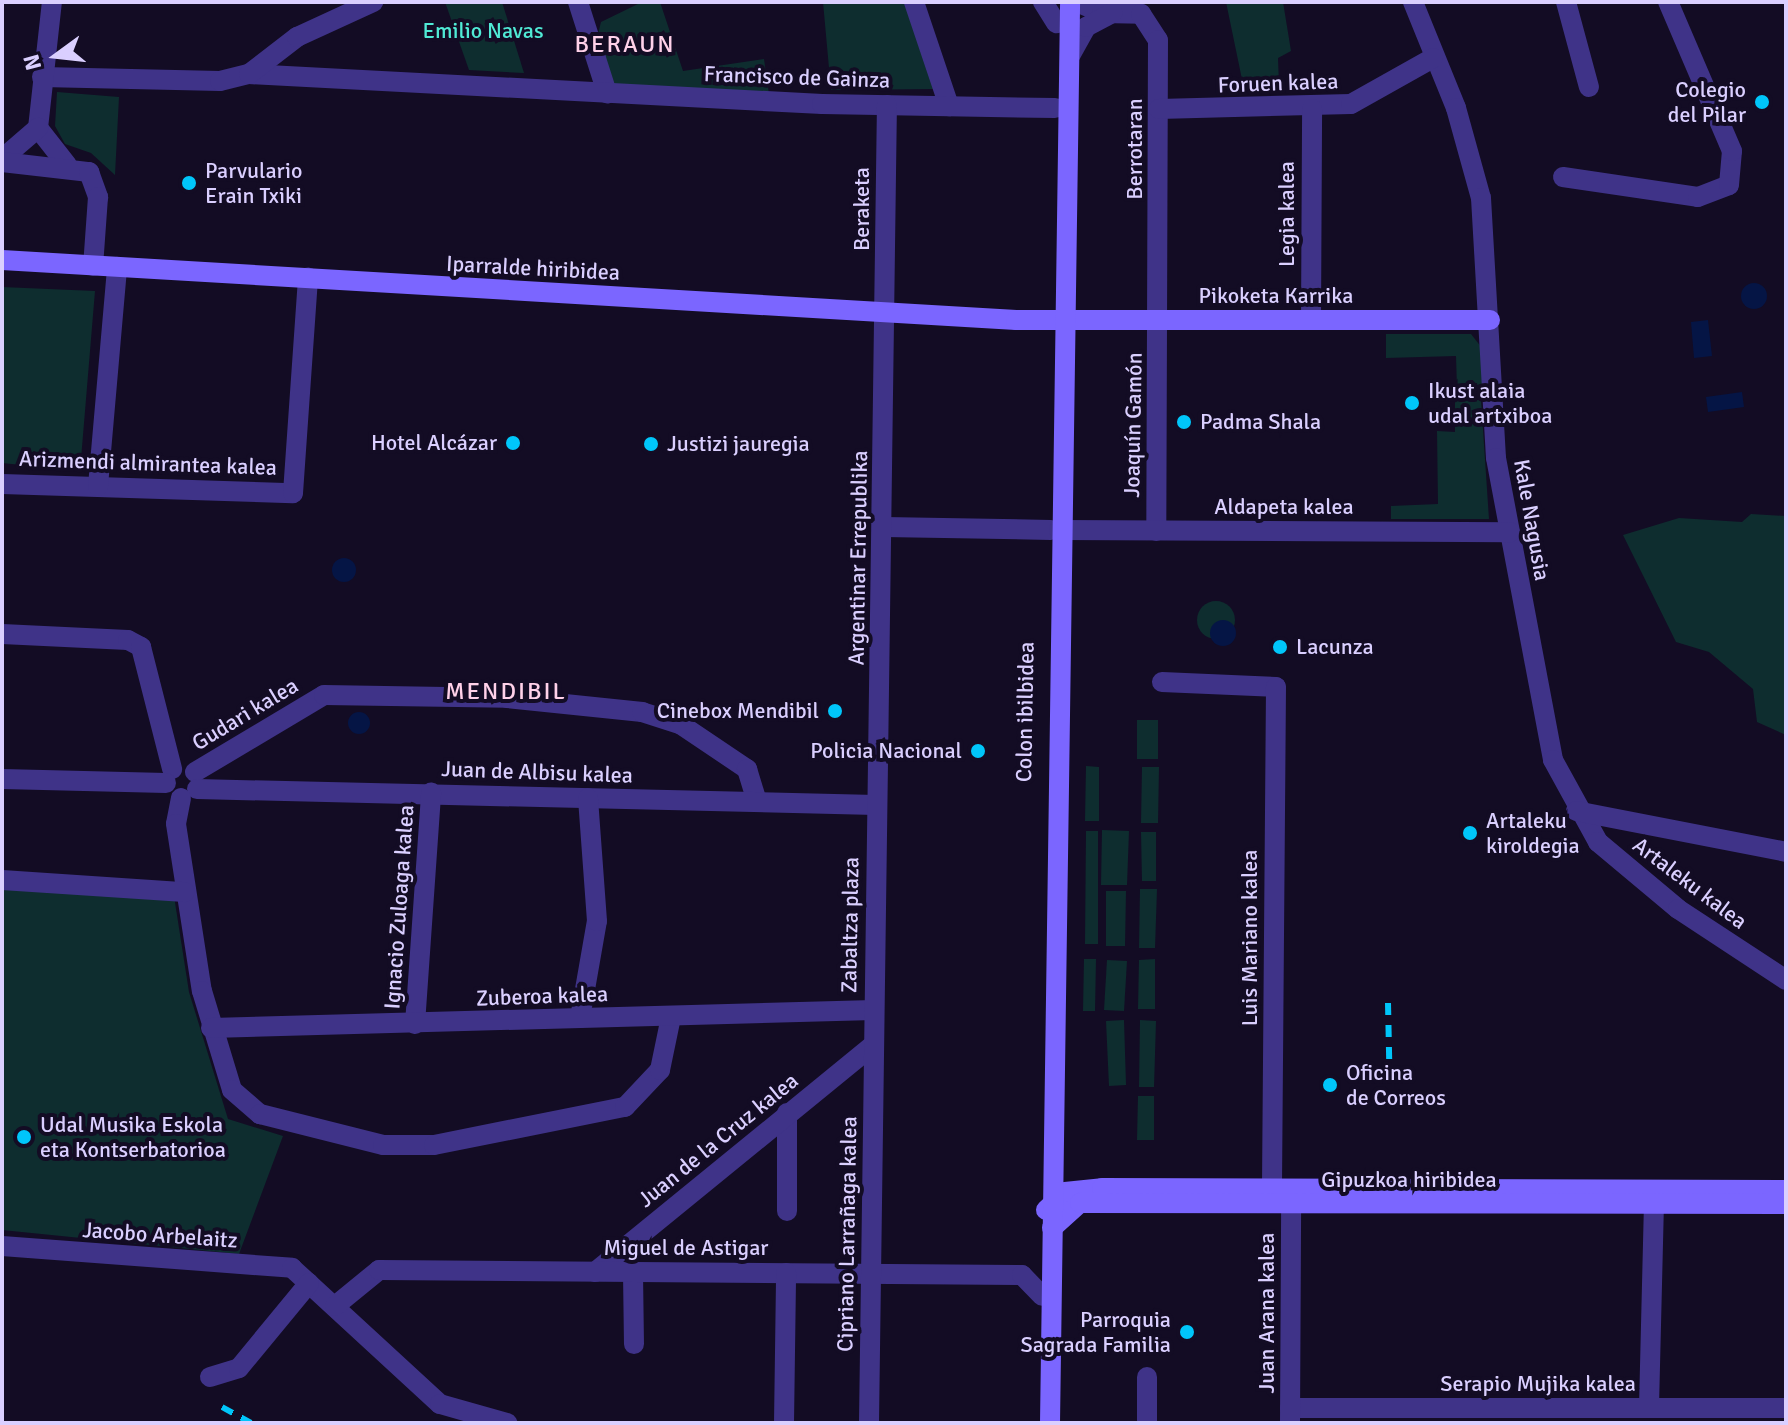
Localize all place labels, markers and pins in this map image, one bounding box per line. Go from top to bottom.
place label: Colegio del Pilar [1668,76,1746,128]
marker: Colegio del Pilar [1753,93,1771,111]
place label: Parvulario Erain Txiki [205,157,302,208]
marker: Parvulario Erain Txiki [180,174,198,192]
place label: Ikust alaia udal artxiboa [1428,377,1552,428]
marker: Ikust alaia udal artxiboa [1403,394,1421,412]
place label: Padma Shala [1200,409,1321,435]
marker: Padma Shala [1175,413,1193,431]
place label: Hotel Alcázar [371,430,497,456]
place label: Justizi jauregia [667,431,810,457]
marker: Hotel Alcázar [504,434,522,452]
marker: Justizi jauregia [642,435,660,453]
place label: Lacunza [1296,634,1374,660]
marker: Lacunza [1271,638,1289,656]
place label: Cinebox Mendibil [657,698,819,724]
marker: Cinebox Mendibil [826,702,844,720]
place label: Policia Nacional [810,738,962,764]
marker: Policia Nacional [969,742,987,760]
place label: Artaleku kiroldegia [1486,807,1580,858]
marker: Artaleku kiroldegia [1461,824,1479,842]
place label: Oficina de Correos [1346,1059,1446,1110]
marker: Oficina de Correos [1321,1076,1339,1094]
place label: Udal Musika Eskola eta Kontserbatorioa [40,1111,226,1162]
marker: Udal Musika Eskola eta Kontserbatorioa [15,1128,33,1146]
place label: Parroquia Sagrada Familia [1021,1306,1171,1358]
marker: Parroquia Sagrada Familia [1178,1323,1196,1341]

